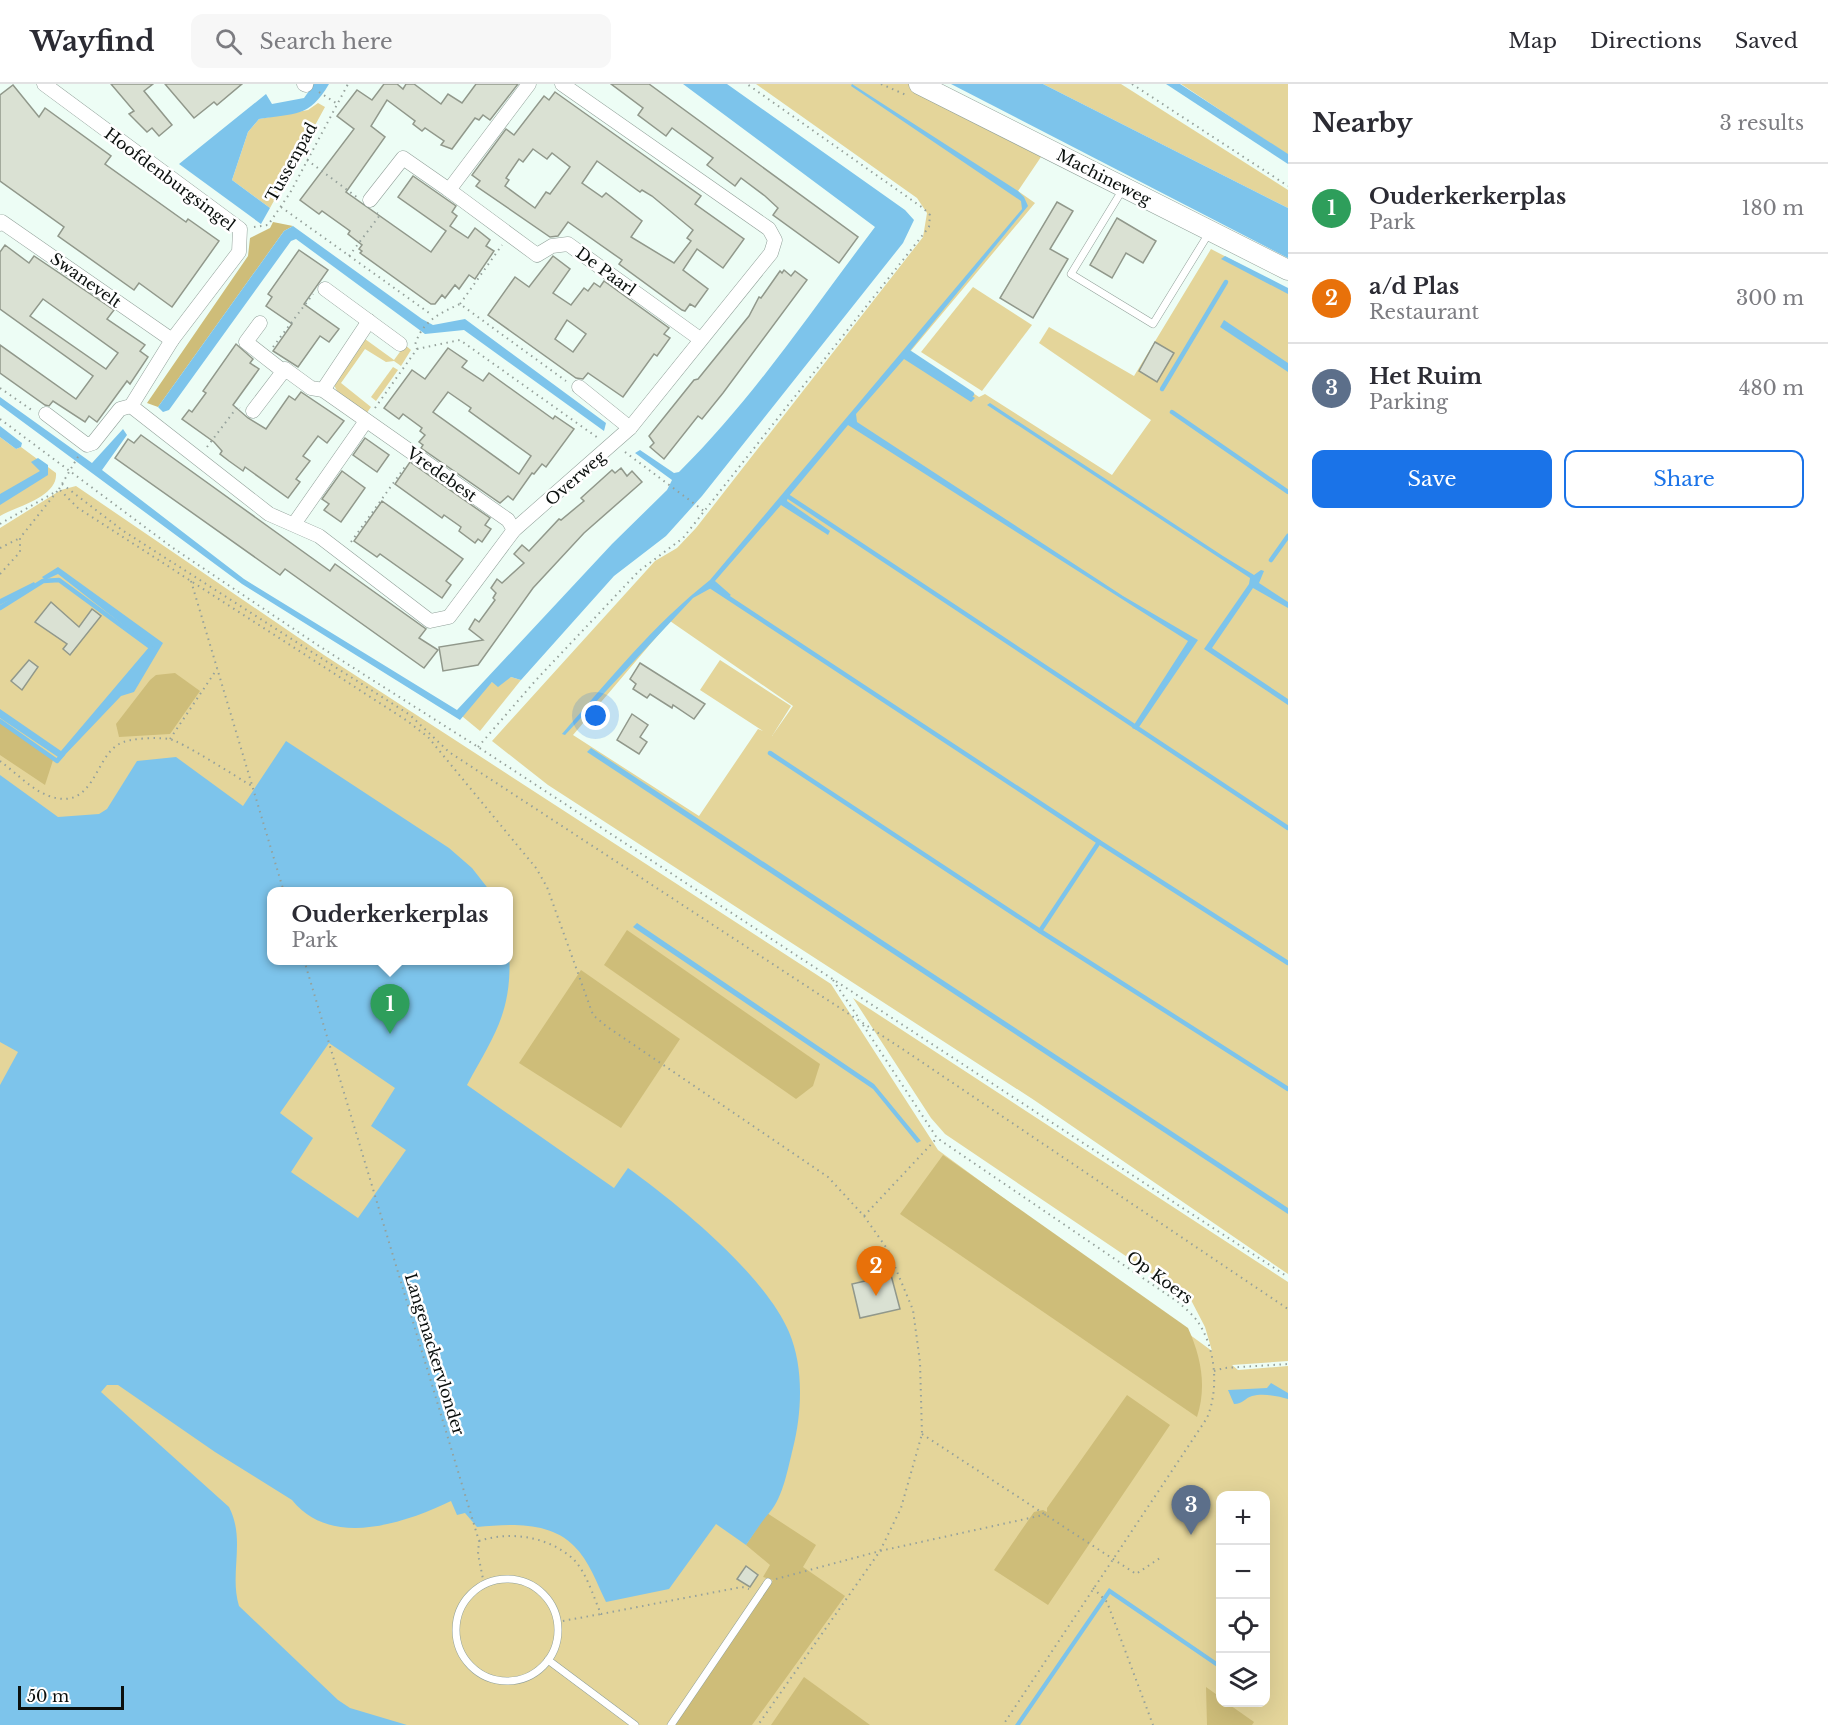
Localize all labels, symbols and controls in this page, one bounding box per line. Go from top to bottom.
search box [191,14,611,68]
text: Wayfind [30,24,155,59]
icon: search [212,25,245,58]
text: Search here [260,28,393,55]
text: Map [1508,28,1557,54]
text: Directions [1590,28,1702,54]
text: Saved [1735,28,1798,54]
text: Nearby [1312,107,1413,139]
text: 3 results [1720,111,1804,135]
street label: Tussenpad [261,119,321,205]
street label: Hoofdenburgsingel [101,123,239,235]
street label: Machineweg [1053,145,1155,210]
text: Ouderkerkerplas [1369,183,1566,210]
text: 1 [1327,196,1336,220]
text: 180 m [1741,196,1804,220]
text: Park [1369,210,1415,234]
street label: De Paarl [572,243,640,299]
street label: Swanevelt [47,248,125,312]
text: a/d Plas [1369,273,1459,300]
text: 2 [1325,286,1338,310]
text: 300 m [1736,286,1804,310]
text: Restaurant [1369,300,1479,324]
text: Het Ruim [1369,363,1482,390]
text: 3 [1325,376,1338,400]
text: 480 m [1739,376,1804,400]
text: Parking [1369,390,1448,414]
street label: Vredebest [402,442,481,505]
street label: Overweg [541,446,610,510]
button: Save [1312,450,1552,508]
button: Share [1564,450,1804,508]
your location [581,701,610,730]
popup [267,887,513,965]
text: Ouderkerkerplas [291,901,489,928]
text: Park [291,928,338,952]
pin: 1 [370,984,410,1034]
pin: 2 [856,1246,896,1296]
street label: Op Koers [1123,1246,1197,1308]
street label: Langenackervlonder [401,1270,469,1438]
pin: 3 [1172,1486,1210,1535]
map controls [1216,1491,1270,1707]
button: + [1216,1491,1270,1545]
button: − [1216,1545,1270,1599]
button: locate [1216,1599,1270,1653]
button: layers [1216,1653,1270,1707]
scale bar [18,1683,124,1710]
text: 50 m [27,1686,69,1706]

